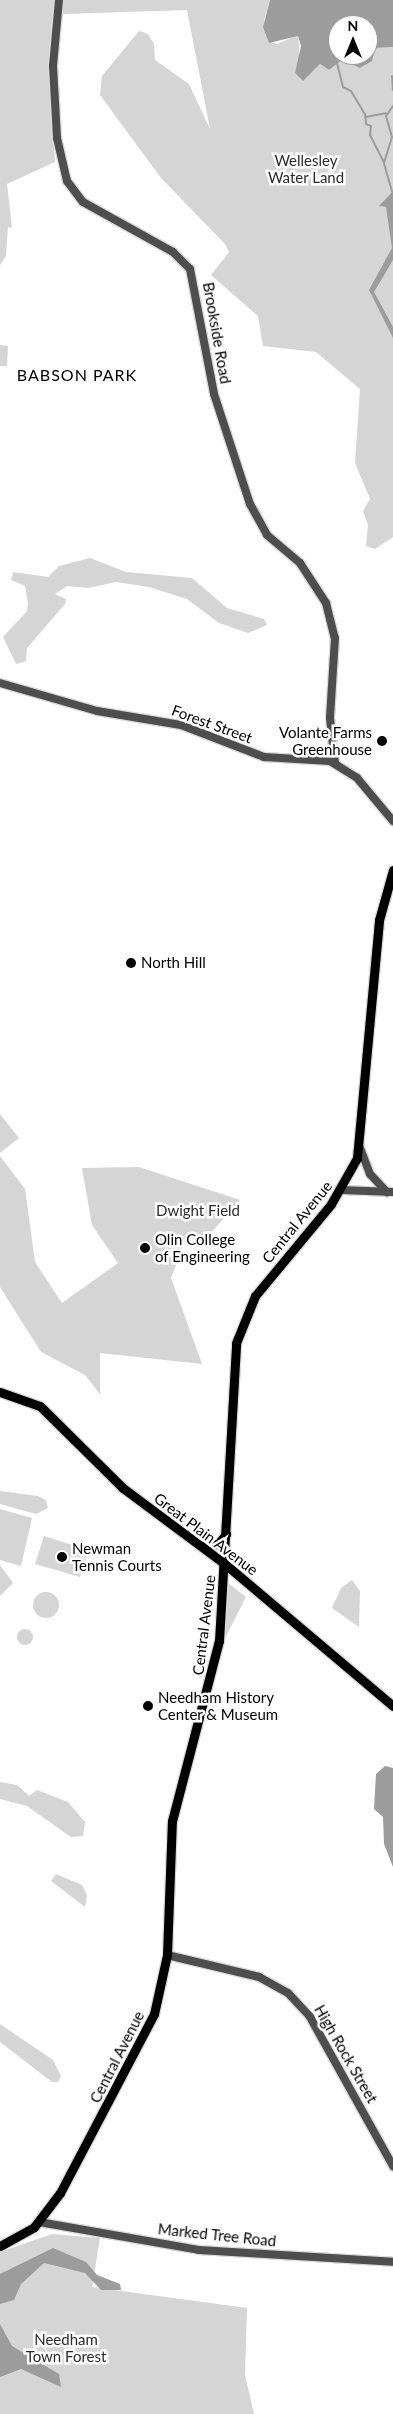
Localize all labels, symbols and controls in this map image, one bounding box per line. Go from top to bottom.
north arrow [328,15,378,65]
text: N [348,17,358,34]
park label: Wellesley Water Land [268,151,344,186]
street label: Brookside Road [199,281,235,385]
district label: BABSON PARK [15,365,139,385]
street label: Forest Street [169,701,255,747]
place label: Volante Farms Greenhouse [279,723,372,758]
marker: Volante Farms Greenhouse [376,735,388,747]
place label: North Hill [141,954,206,972]
marker: North Hill [125,957,137,969]
street label: Central Avenue [258,1177,336,1267]
park label: Dwight Field [156,1202,240,1220]
place label: Olin College of Engineering [155,1230,250,1265]
marker: Olin College of Engineering [139,1242,151,1254]
street label: Great Plain Avenue [150,1489,262,1579]
place label: Newman Tennis Courts [72,1539,162,1574]
marker: Newman Tennis Courts [56,1551,68,1563]
street label: Central Avenue [189,1574,219,1676]
place label: Needham History Center & Museum [158,1688,278,1723]
marker: Needham History Center & Museum [142,1700,154,1712]
street label: High Rock Street [311,2002,381,2106]
street label: Central Avenue [86,2008,148,2106]
street label: Marked Tree Road [157,2220,277,2250]
park label: Needham Town Forest [26,2330,106,2365]

